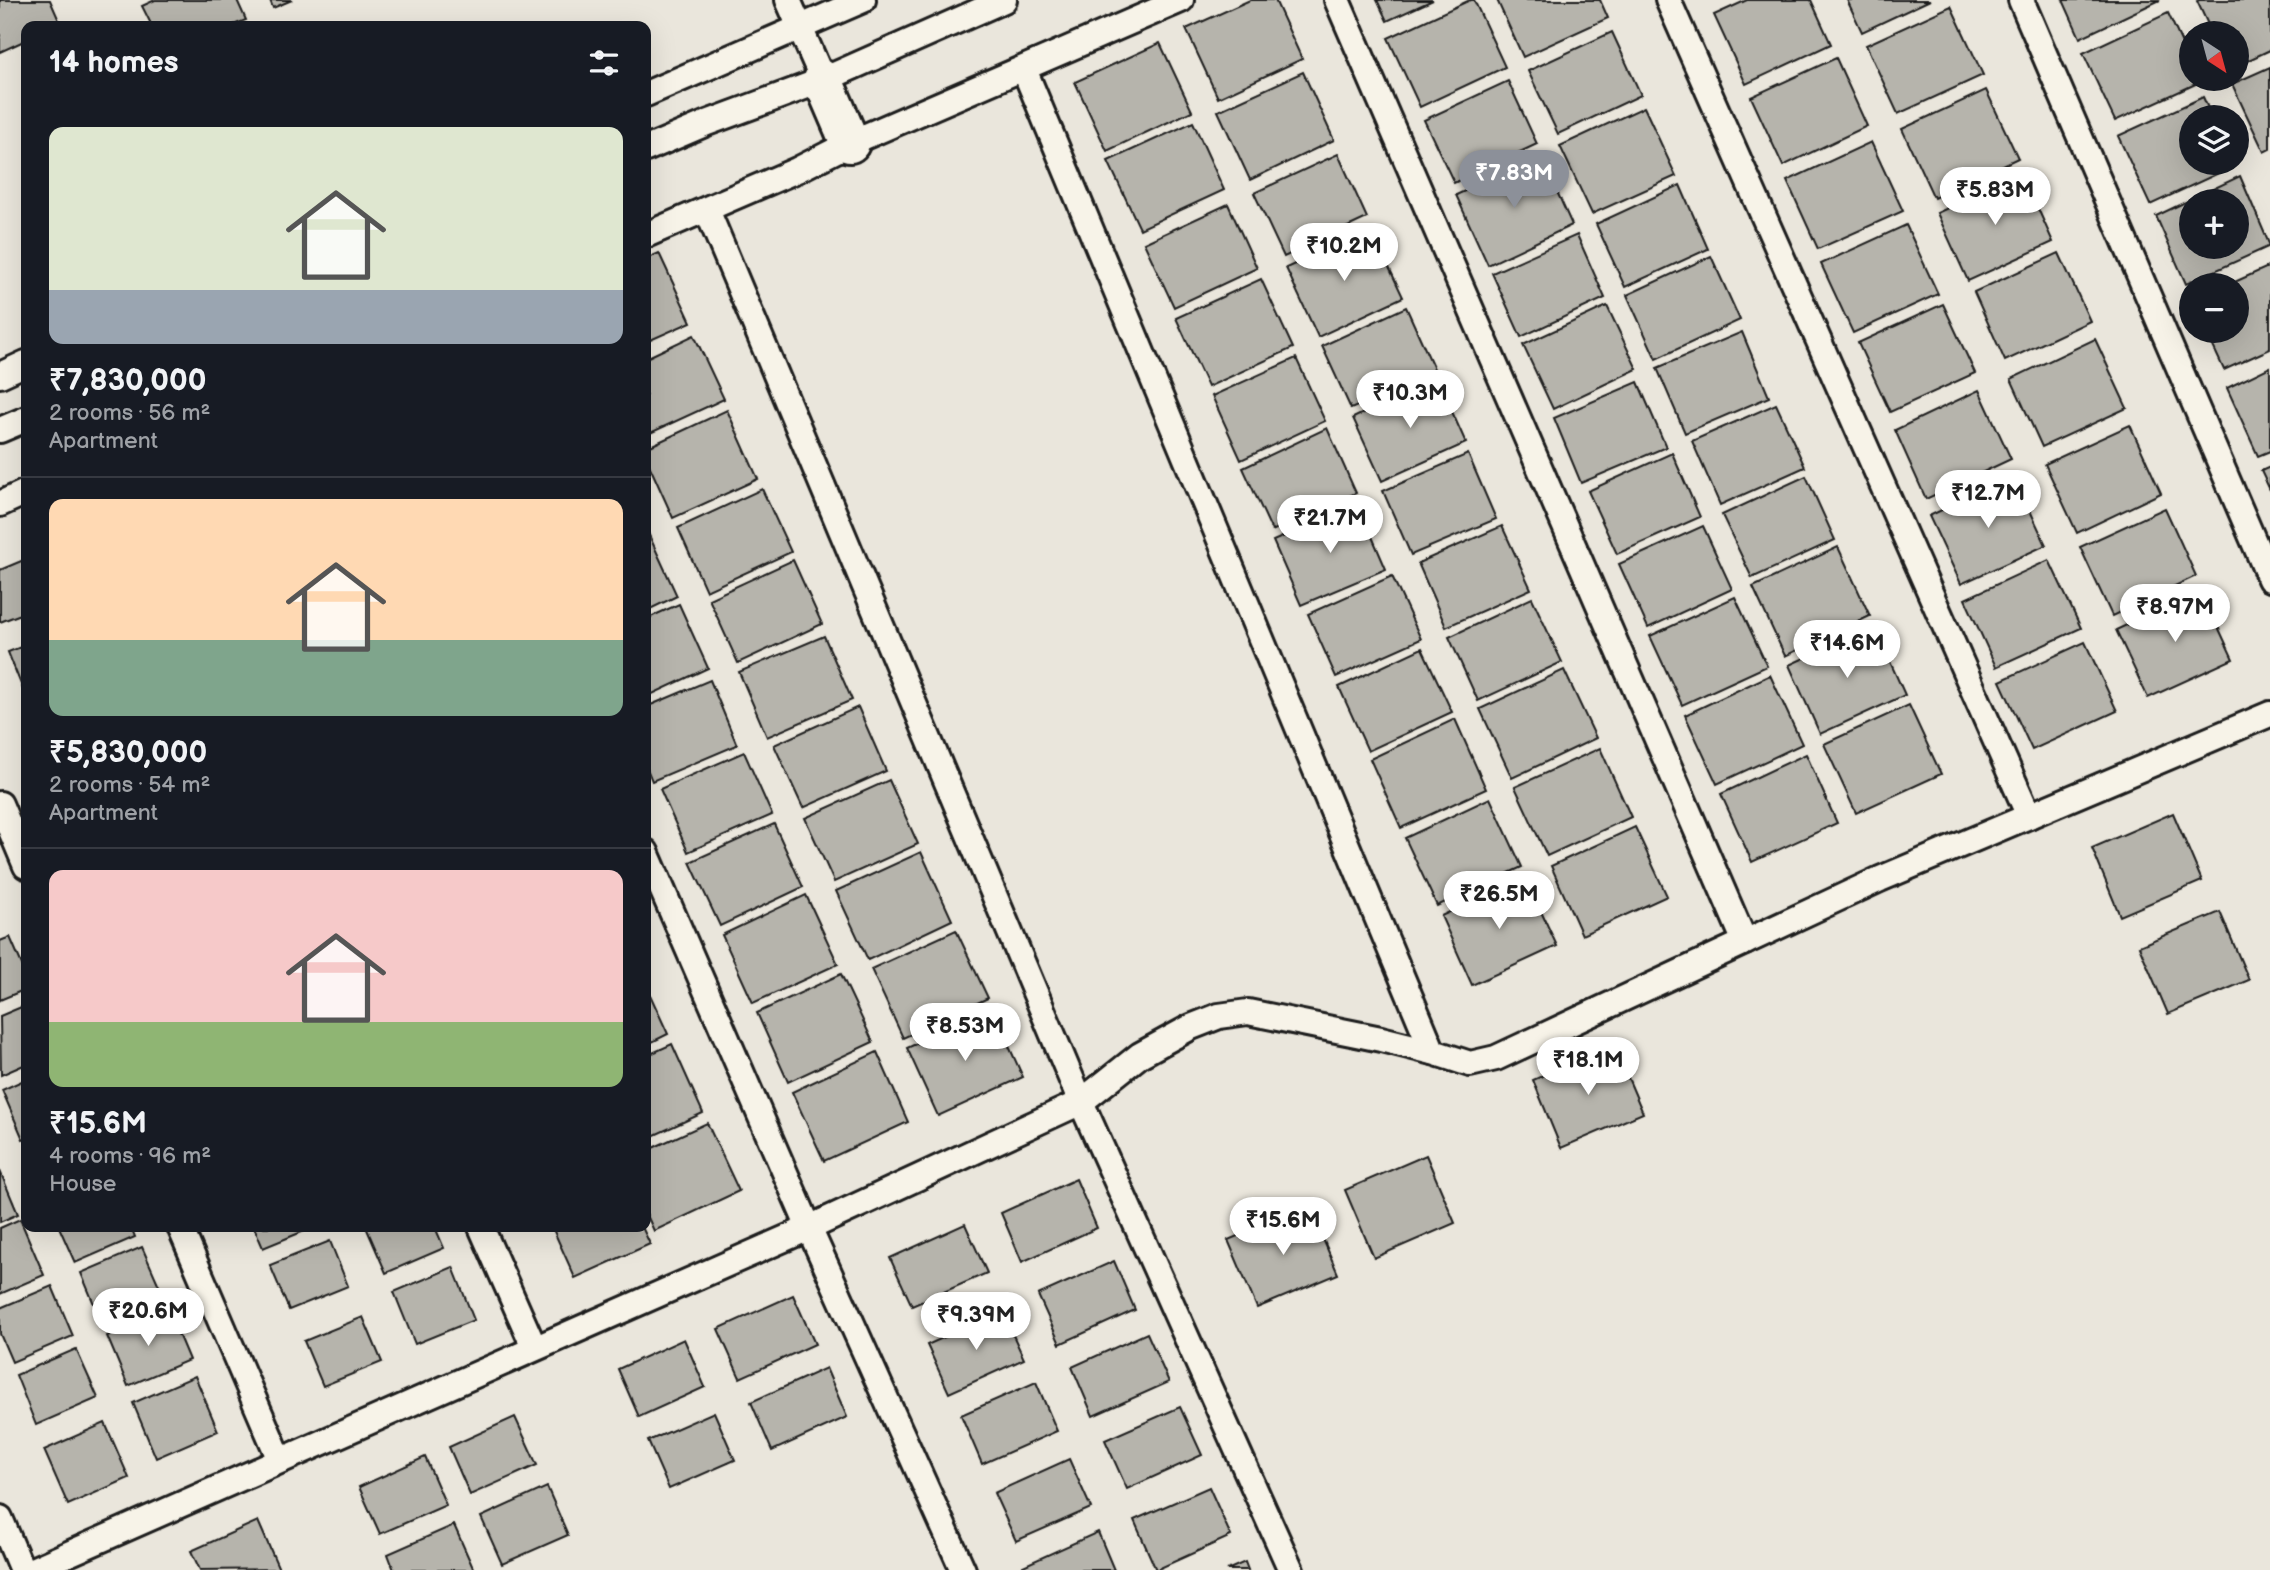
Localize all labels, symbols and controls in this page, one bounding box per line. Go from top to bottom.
north arrow [2179,21,2249,91]
map controls [2179,21,2249,343]
icon: filters [585,44,623,82]
text: 14 homes [49,45,178,81]
button: layers [2179,105,2249,175]
pin: ₹7.83M [1457,150,1571,210]
text: ₹7.83M [1475,159,1553,187]
pin: ₹5.83M [1938,168,2052,227]
icon: home [273,172,399,298]
text: ₹5.83M [1956,176,2034,204]
button: + [2179,189,2249,259]
pin: ₹10.2M [1287,224,1401,283]
text: ₹10.2M [1306,232,1382,260]
button: − [2179,273,2249,343]
text: ₹7,830,000 [49,363,206,399]
pin: ₹10.3M [1353,370,1467,430]
text: ₹10.3M [1372,379,1448,407]
text: 2 rooms · 56 m² [49,399,211,427]
text: Apartment [49,427,158,455]
pin: ₹12.7M [1931,470,2045,530]
text: ₹12.7M [1951,479,2025,507]
pin: ₹21.7M [1273,496,1387,555]
text: ₹21.7M [1293,504,1367,532]
icon: home [273,544,399,670]
pin: ₹8.97M [2118,584,2232,644]
text: ₹8.97M [2136,593,2214,621]
pin: ₹14.6M [1790,620,1904,680]
text: ₹14.6M [1809,629,1885,657]
text: ₹5,830,000 [49,735,207,771]
text: 2 rooms · 54 m² [49,771,211,799]
text: Apartment [49,799,158,827]
pin: ₹26.5M [1442,872,1556,931]
text: ₹26.5M [1459,880,1539,908]
icon: home [273,915,399,1041]
pin: ₹8.53M [908,1004,1022,1063]
text: ₹8.53M [926,1012,1004,1040]
pin: ₹18.1M [1531,1038,1645,1097]
text: ₹18.1M [1552,1046,1624,1074]
text: ₹15.6M [49,1106,147,1142]
text: 4 rooms · 96 m² [49,1142,211,1170]
text: House [49,1170,116,1198]
pin: ₹15.6M [1226,1198,1340,1257]
text: ₹15.6M [1246,1206,1320,1234]
pin: ₹20.6M [91,1288,205,1348]
pin: ₹9.39M [919,1292,1033,1352]
text: ₹20.6M [108,1297,188,1325]
text: ₹9.39M [937,1301,1015,1329]

